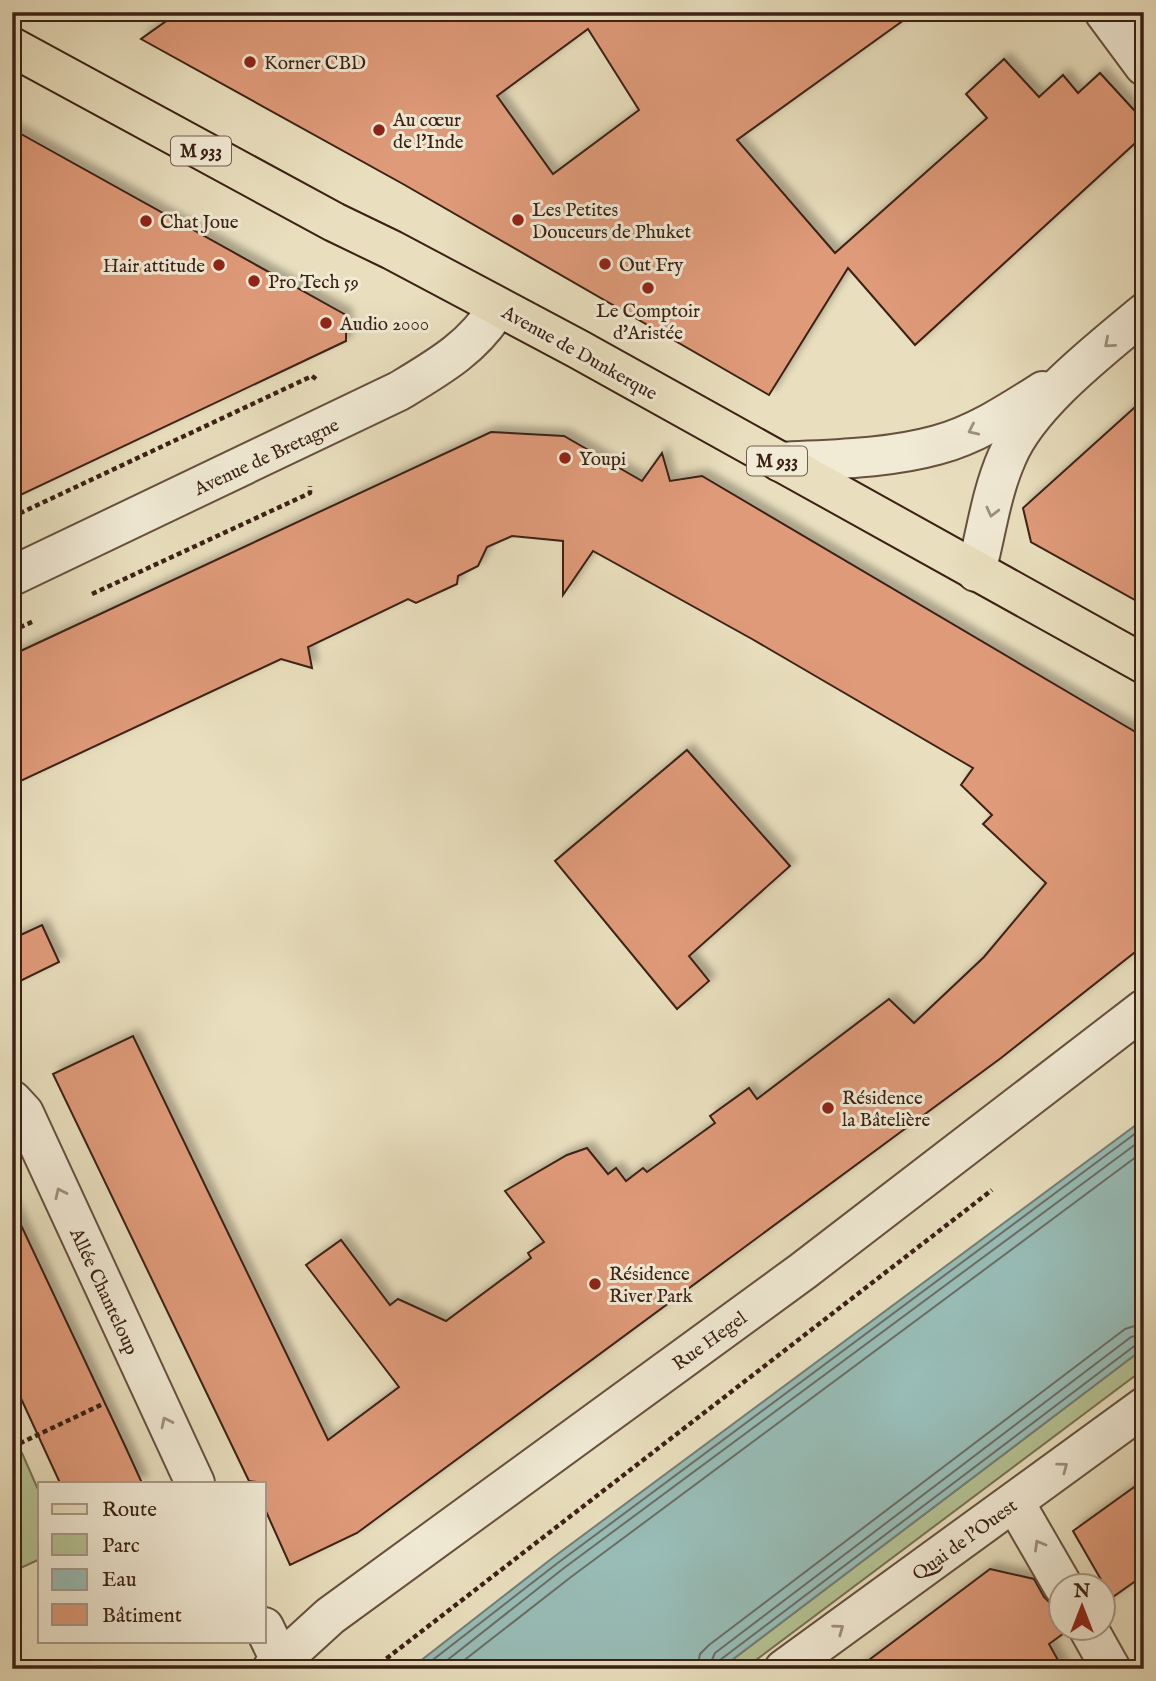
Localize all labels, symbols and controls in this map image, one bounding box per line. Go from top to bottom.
place label: Korner CBD [264,52,366,76]
marker: Korner CBD [242,54,258,70]
place label: Au cœur de l'Inde [392,109,464,155]
marker: Au cœur de l'Inde [371,122,387,138]
road number: M 933 [171,136,231,166]
place label: Les Petites Douceurs de Phuket [532,199,691,245]
place label: Chat Joue [160,211,239,235]
marker: Les Petites Douceurs de Phuket [510,212,526,228]
marker: Chat Joue [138,213,154,229]
place label: Out Fry [619,254,684,278]
place label: Hair attitude [103,255,205,279]
marker: Out Fry [597,256,613,272]
marker: Hair attitude [211,257,227,273]
place label: Pro Tech 59 [268,271,359,295]
marker: Pro Tech 59 [246,273,262,289]
marker: Le Comptoir d'Aristée [640,280,656,296]
place label: Le Comptoir d'Aristée [596,300,700,346]
street label: Avenue de Dunkerque [496,301,661,407]
place label: Audio 2000 [339,313,429,337]
marker: Audio 2000 [318,315,334,331]
one-way arrow [1105,335,1118,347]
street label: Avenue de Bretagne [190,414,343,502]
one-way arrow [968,422,980,436]
road number: M 933 [747,447,807,476]
place label: Youpi [579,448,626,472]
marker: Youpi [557,450,573,466]
one-way arrow [986,505,1000,517]
place label: Résidence la Bâtelière [842,1087,930,1133]
marker: Résidence la Bâtelière [820,1100,836,1116]
one-way arrow [54,1188,68,1200]
street label: Allée Chanteloup [63,1224,143,1359]
place label: Résidence River Park [609,1263,693,1309]
marker: Résidence River Park [587,1276,603,1292]
street label: Rue Hegel [668,1306,753,1377]
one-way arrow [160,1417,174,1429]
one-way arrow [1055,1463,1068,1475]
legend [38,1482,266,1642]
street label: Quai de l'Ouest [908,1494,1023,1587]
text: Route [102,1497,157,1524]
text: Parc [102,1533,140,1560]
one-way arrow [1034,1539,1047,1552]
text: Eau [102,1567,137,1594]
north arrow [1048,1572,1118,1642]
text: N [1073,1580,1091,1604]
text: Bâtiment [102,1603,182,1630]
one-way arrow [831,1625,844,1637]

